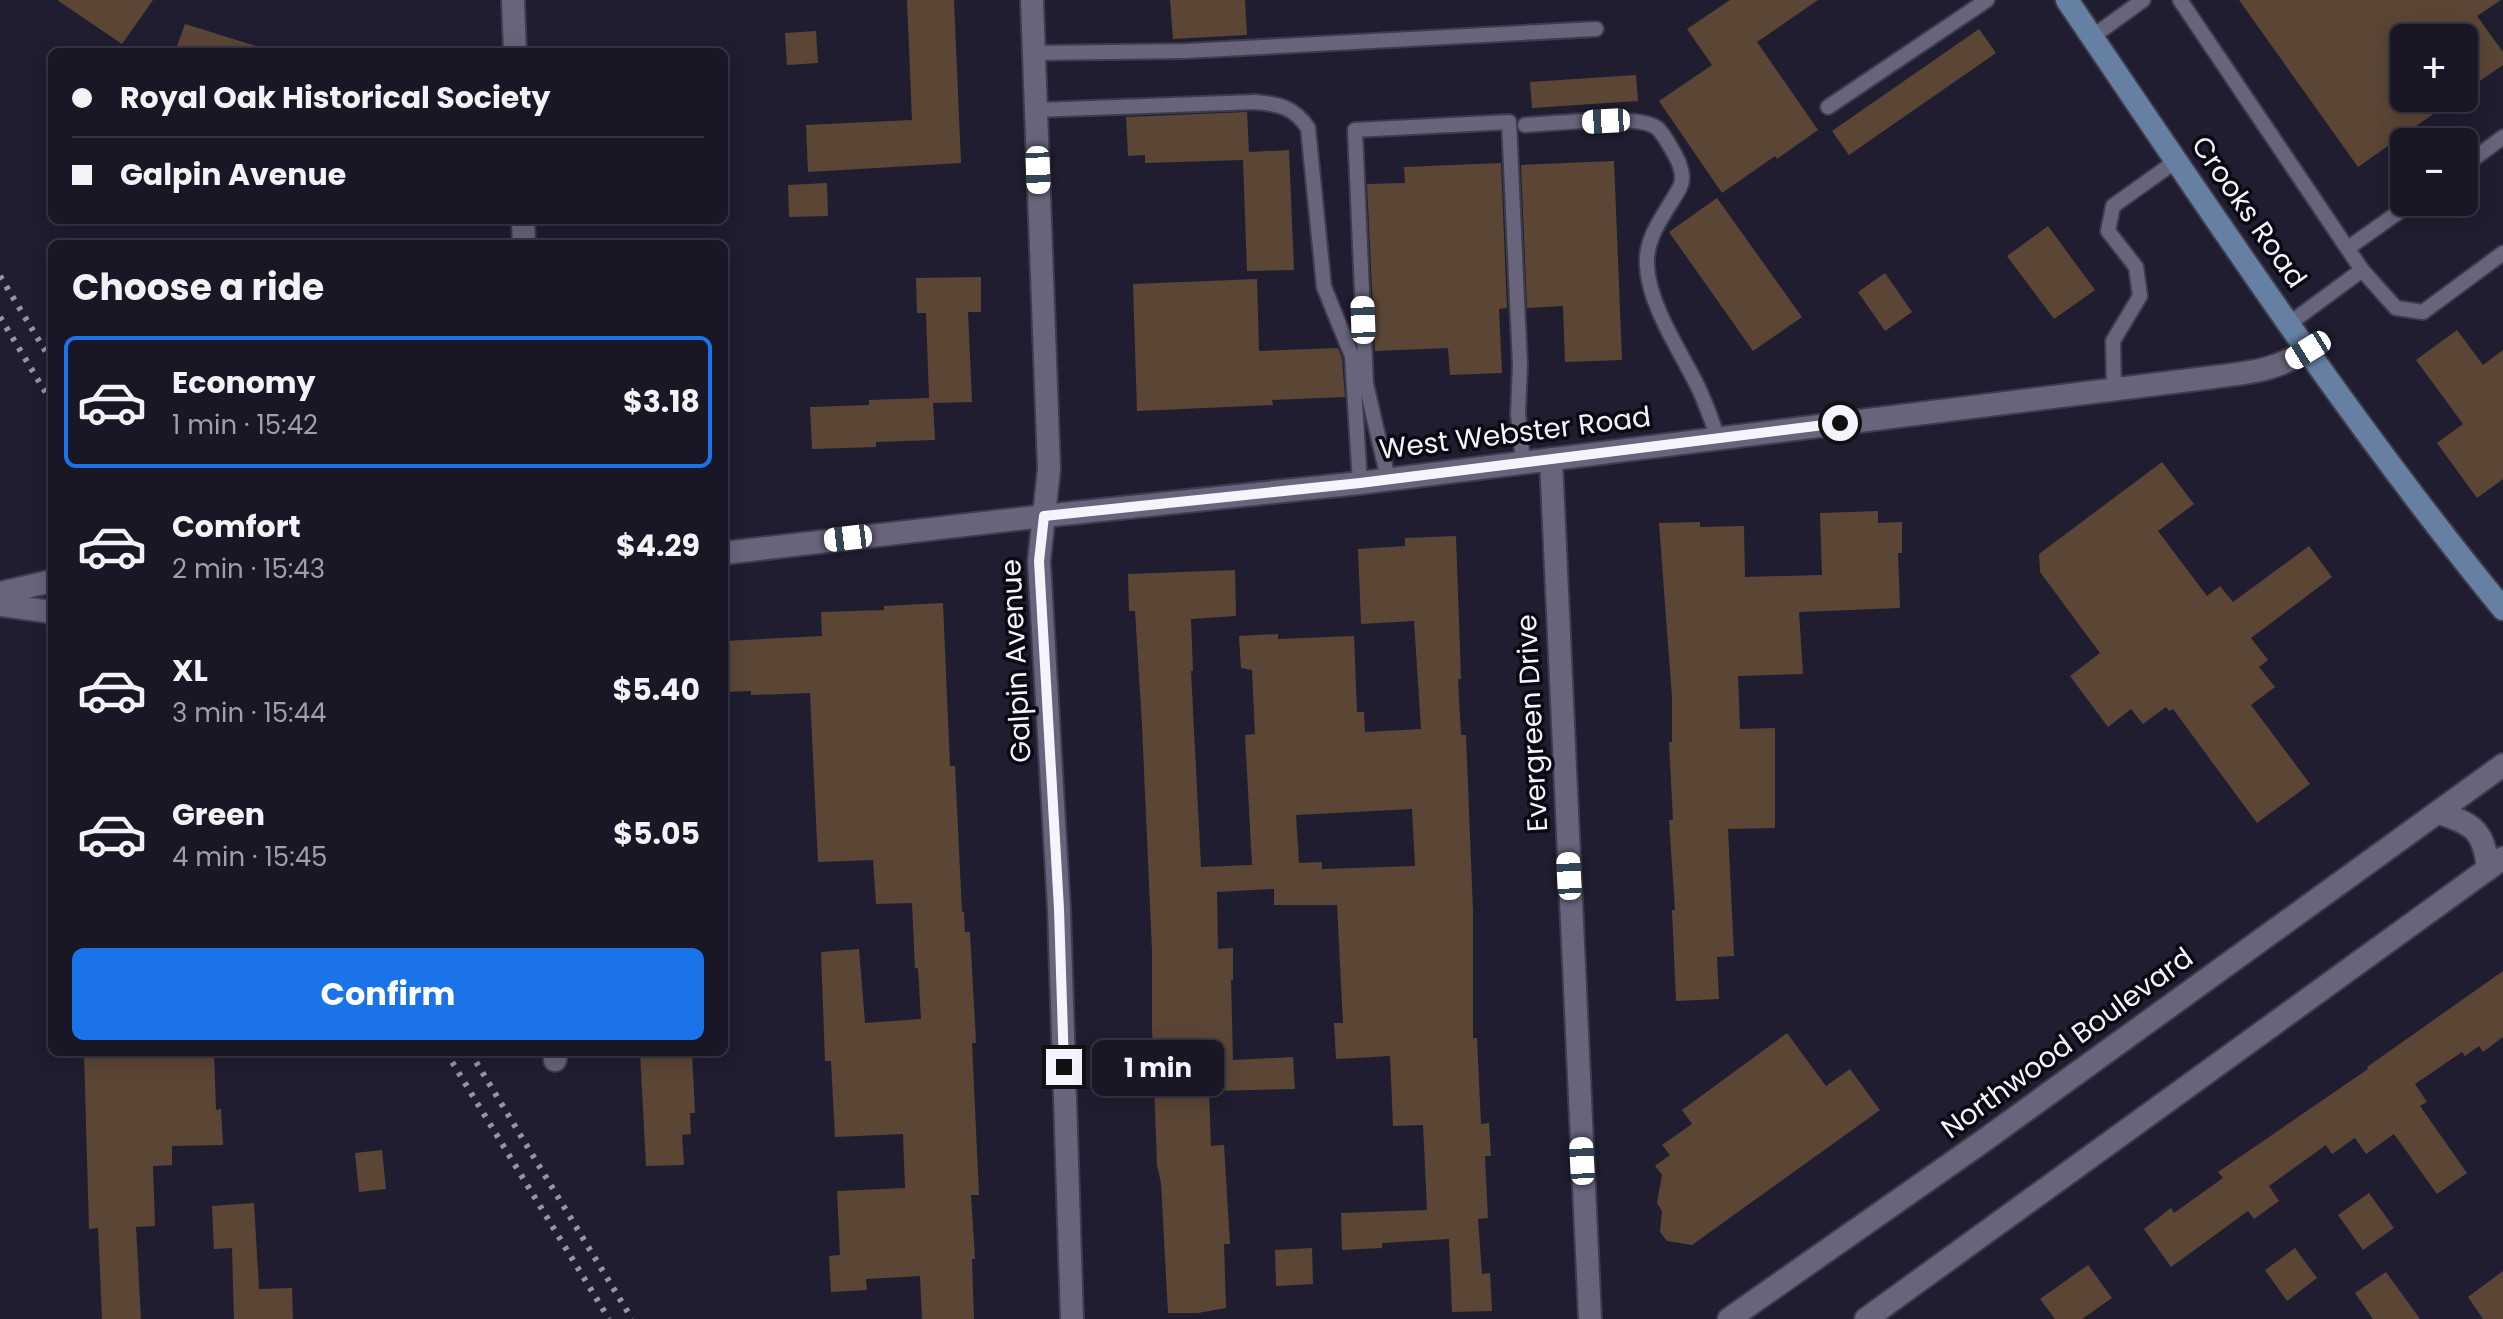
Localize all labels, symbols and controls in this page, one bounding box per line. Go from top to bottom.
map controls [2390,24,2478,216]
button: + [2390,24,2478,112]
text: Royal Oak Historical Society [120,76,550,119]
car [1581,108,1631,134]
street label: Crooks Road [2182,128,2316,296]
button: − [2390,128,2478,216]
car [1025,146,1051,194]
text: Galpin Avenue [120,153,346,196]
text: Choose a ride [72,262,324,313]
car [1350,296,1376,344]
car [2281,327,2335,373]
text: Economy [172,361,316,404]
icon: car [76,366,148,438]
text: $3.18 [623,380,700,423]
street label: West Webster Road [1377,397,1653,469]
route start [1822,405,1858,441]
text: 1 min · 15:42 [172,407,318,443]
text: Comfort [172,505,301,548]
icon: car [76,510,148,582]
car [823,523,873,553]
text: $4.29 [616,524,700,567]
text: 2 min · 15:43 [172,551,325,587]
street label: Galpin Avenue [991,558,1041,764]
street label: Evergreen Drive [1507,613,1557,833]
text: XL [172,649,208,692]
icon: car [76,654,148,726]
text: $5.40 [612,668,700,711]
text: 3 min · 15:44 [172,695,326,731]
text: Green [172,793,265,836]
icon: car [76,798,148,870]
text: $5.05 [613,812,700,855]
text: 4 min · 15:45 [172,839,327,875]
car [1556,851,1582,901]
street label: Northwood Boulevard [1933,938,2201,1148]
button: Confirm [72,948,704,1040]
callout: 1 min [1092,1039,1224,1095]
route end [1046,1049,1082,1085]
text: 1 min [1124,1050,1192,1086]
car [1569,1136,1595,1186]

